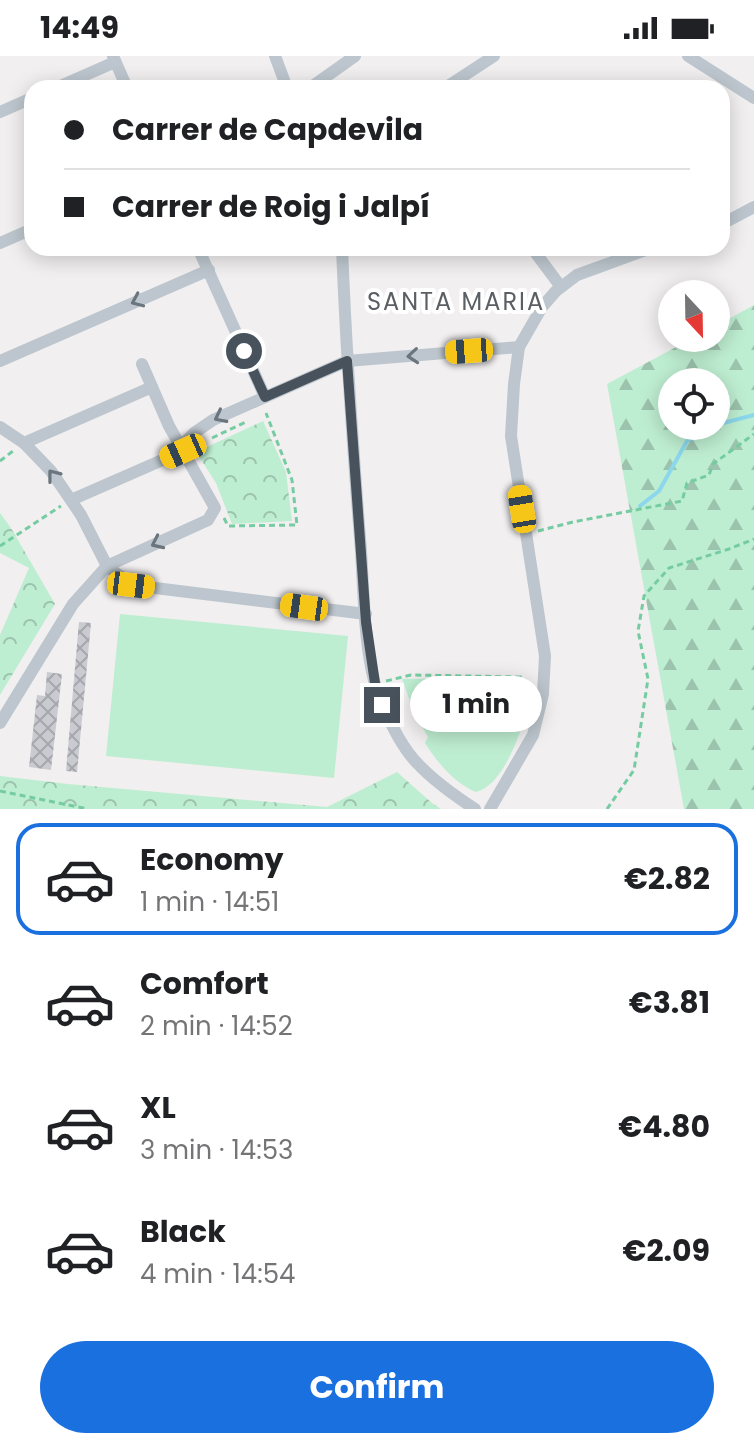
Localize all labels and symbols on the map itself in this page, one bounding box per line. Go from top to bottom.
north arrow [658,280,730,352]
district label: SANTA MARIA [367,285,545,318]
one-way arrow [131,291,145,307]
route start [226,333,262,369]
car [444,337,494,365]
one-way arrow [406,347,419,364]
one-way arrow [214,408,228,423]
car [156,430,210,472]
one-way arrow [48,469,62,484]
car [506,483,538,535]
one-way arrow [151,533,166,549]
car [106,570,156,600]
car [279,592,329,622]
callout: 1 min [410,677,542,733]
route end [364,687,400,723]

